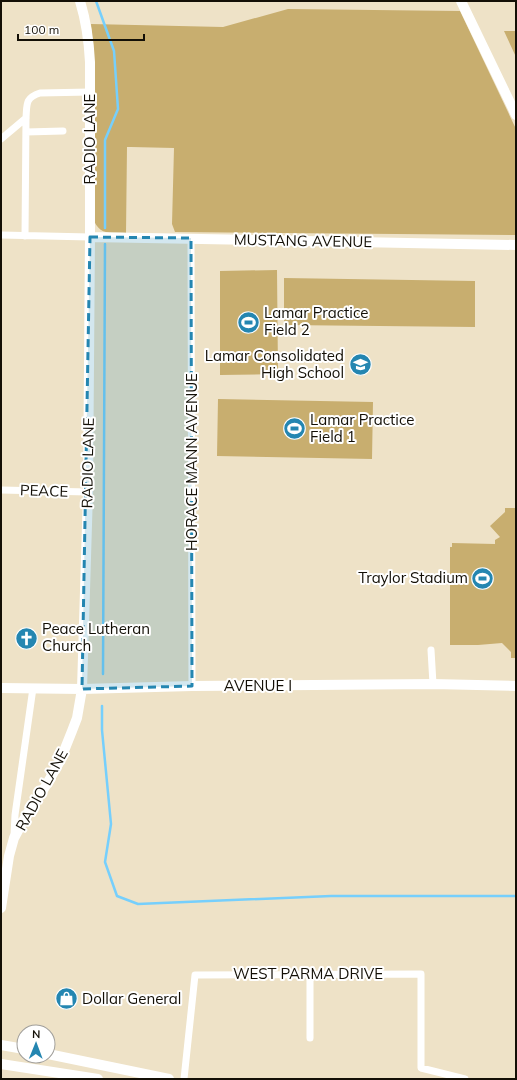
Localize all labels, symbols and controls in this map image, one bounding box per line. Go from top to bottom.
scale bar [18,16,144,42]
text: 100 m [24,22,59,37]
street label: RADIO LANE [80,93,99,184]
street label: MUSTANG AVENUE [234,230,373,251]
place label: Lamar Practice Field 2 [264,303,368,339]
sports icon: Lamar Practice Field 2 [236,309,262,335]
place label: Lamar Consolidated High School [205,346,344,382]
school or university icon: Lamar Consolidated High School [347,352,373,378]
street label: HORACE MANN AVENUE [182,373,201,551]
place label: Lamar Practice Field 1 [310,410,414,446]
sports icon: Lamar Practice Field 1 [282,416,308,442]
street label: RADIO LANE [77,417,98,509]
street label: PEACE [20,480,69,501]
sports icon: Traylor Stadium [470,565,496,591]
place label: Traylor Stadium [358,568,468,587]
place label: Peace Lutheran Church [42,619,150,655]
church icon: Peace Lutheran Church [14,625,40,651]
street label: AVENUE I [224,676,292,695]
street label: RADIO LANE [11,745,72,834]
street label: WEST PARMA DRIVE [233,964,383,983]
shop icon: Dollar General [54,986,80,1012]
place label: Dollar General [82,989,181,1008]
north arrow [16,1024,56,1064]
text: N [32,1027,40,1041]

